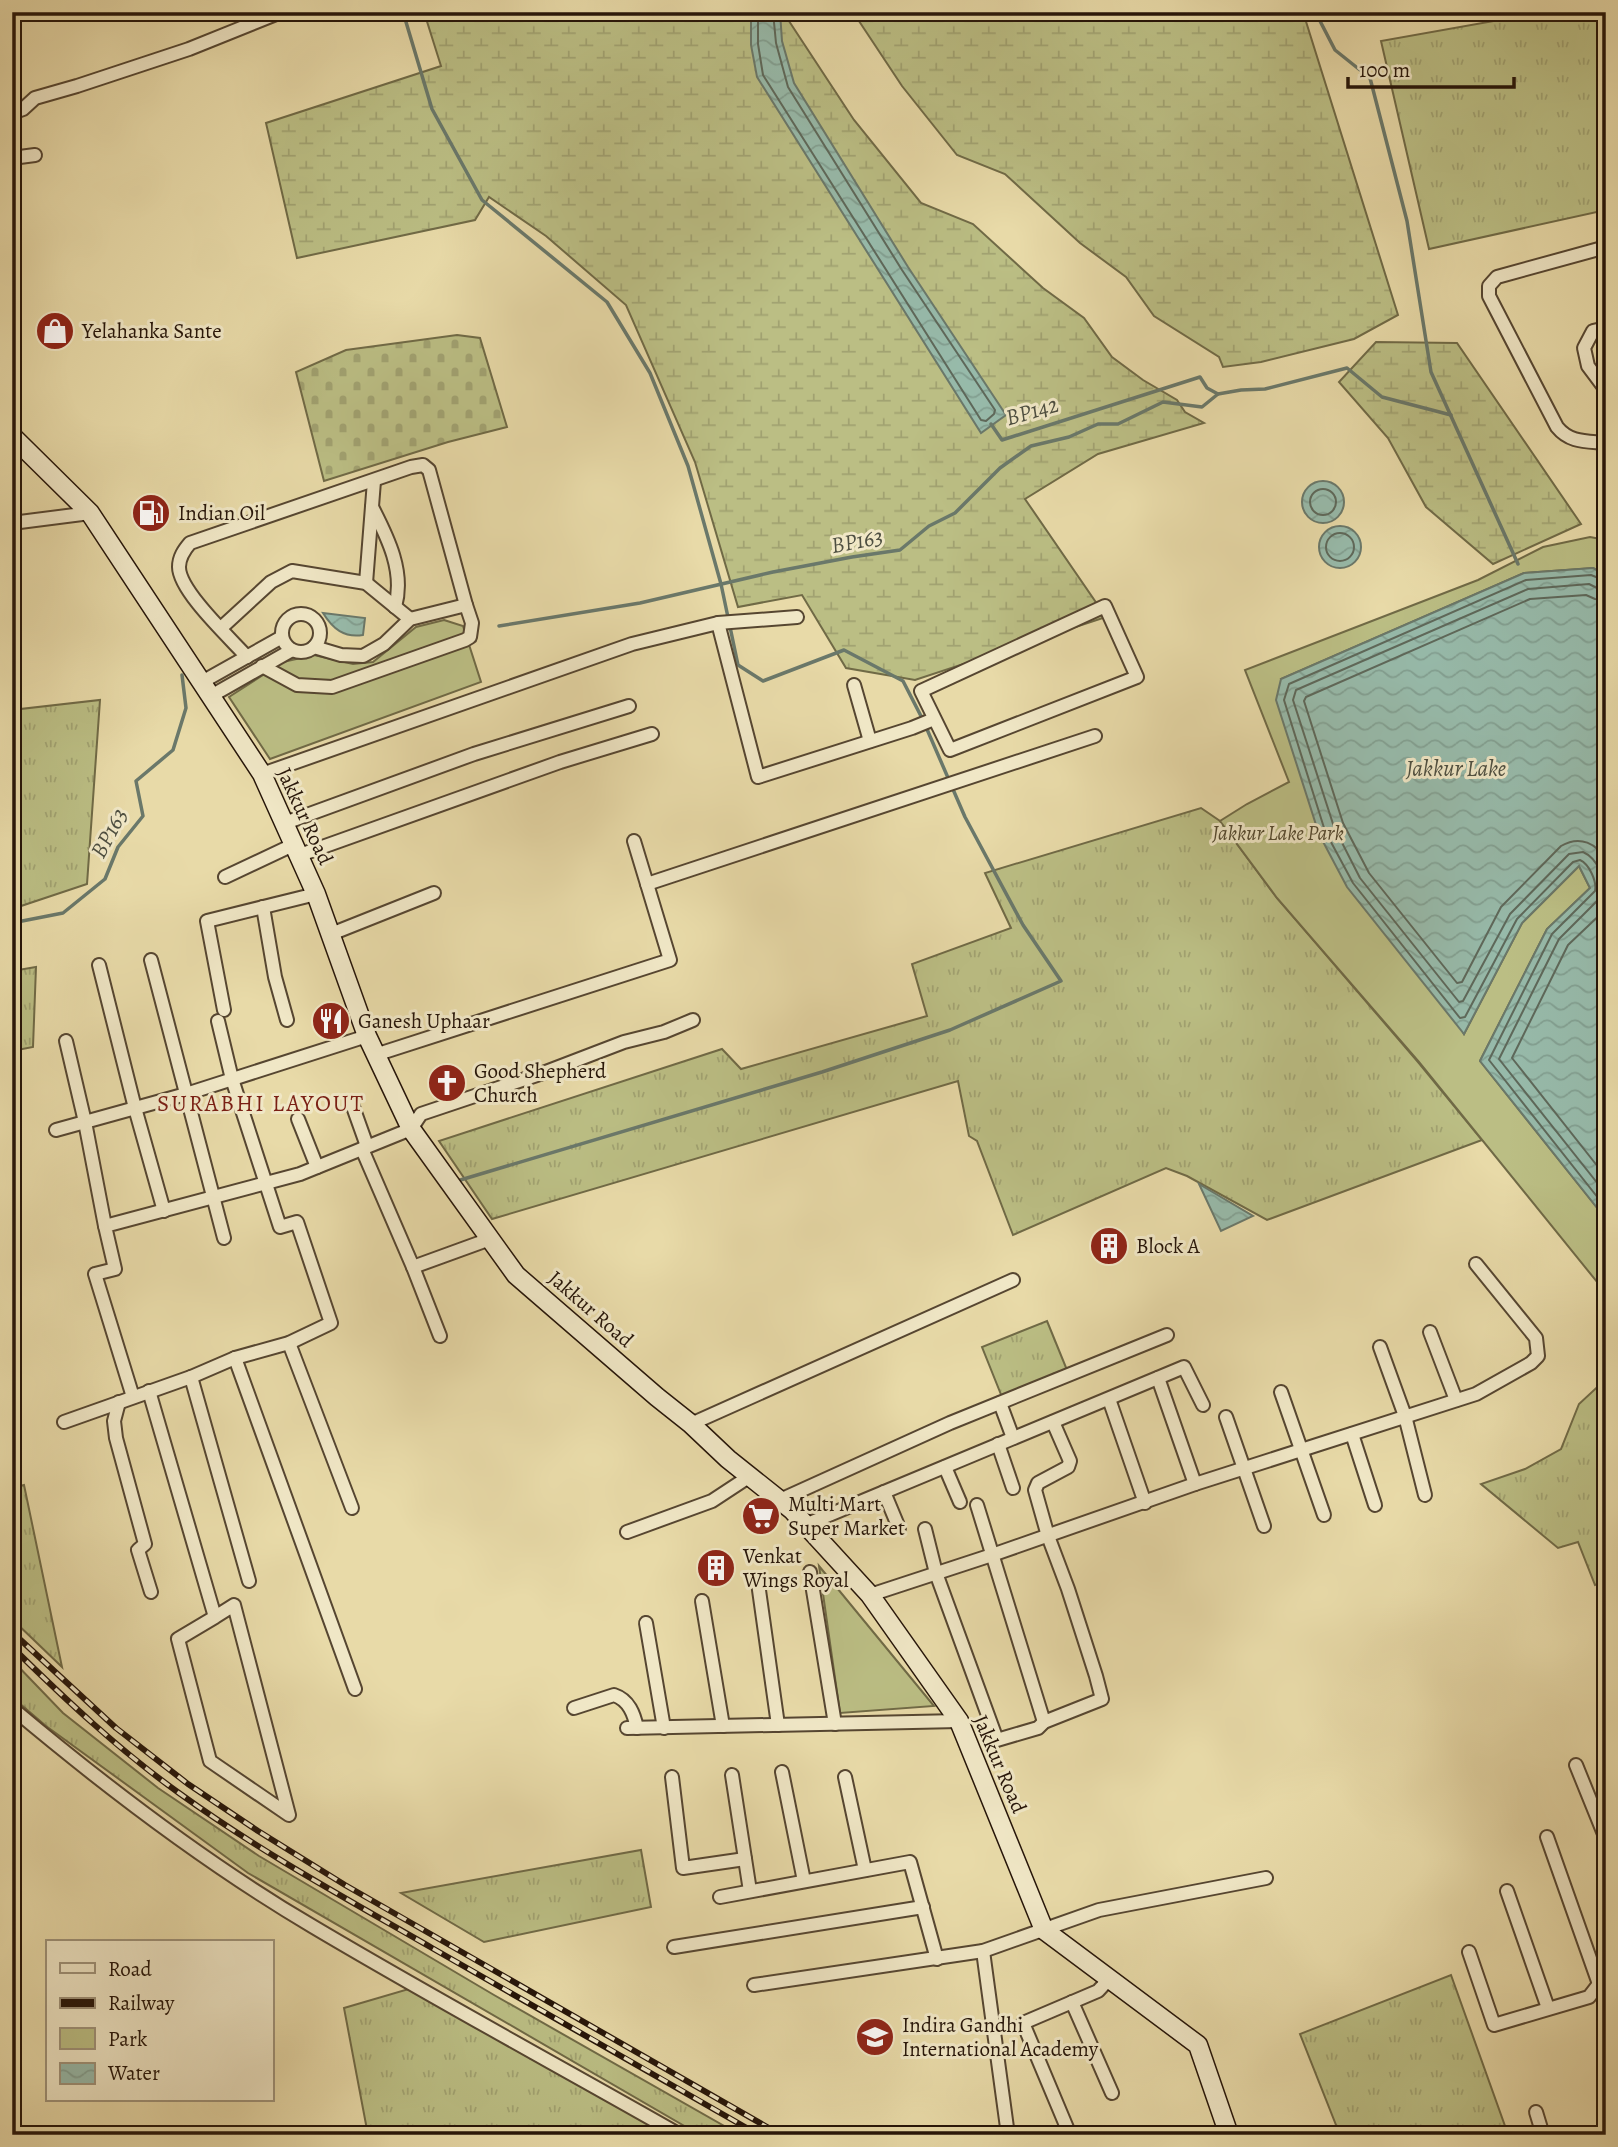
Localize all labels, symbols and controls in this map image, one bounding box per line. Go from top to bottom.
scale bar [1348,46,1515,90]
text: 100 m [1359,56,1410,84]
shop icon: Yelahanka Sante [34,310,76,352]
place label: Yelahanka Sante [81,317,222,345]
water label: BP142 [1002,389,1062,433]
fuel station icon: Indian Oil [130,492,172,534]
place label: Indian Oil [178,499,265,527]
water label: BP163 [828,521,886,561]
water label: Jakkur Lake [1405,753,1506,784]
street label: Jakkur Road [270,763,340,870]
water label: BP163 [83,803,135,863]
park label: Jakkur Lake Park [1211,819,1344,847]
restaurant icon: Ganesh Uphaar [310,1000,352,1042]
place label: Ganesh Uphaar [358,1007,490,1035]
place label: Good Shepherd Church [474,1057,607,1109]
church icon: Good Shepherd Church [426,1062,468,1104]
district label: SURABHI LAYOUT [157,1088,365,1119]
building icon: Block A [1088,1225,1130,1267]
place label: Block A [1136,1232,1201,1260]
street label: Jakkur Road [542,1264,640,1354]
place label: Multi Mart Super Market [788,1490,905,1542]
supermarket icon: Multi Mart Super Market [740,1495,782,1537]
place label: Venkat Wings Royal [742,1542,849,1594]
building icon: Venkat Wings Royal [695,1547,737,1589]
street label: Jakkur Road [967,1711,1034,1818]
legend [46,1940,273,2102]
text: Road [108,1955,152,1983]
text: Railway [108,1989,175,2017]
place label: Indira Gandhi International Academy [902,2011,1099,2063]
school or university icon: Indira Gandhi International Academy [854,2016,896,2058]
text: Park [108,2025,148,2053]
text: Water [107,2059,160,2087]

